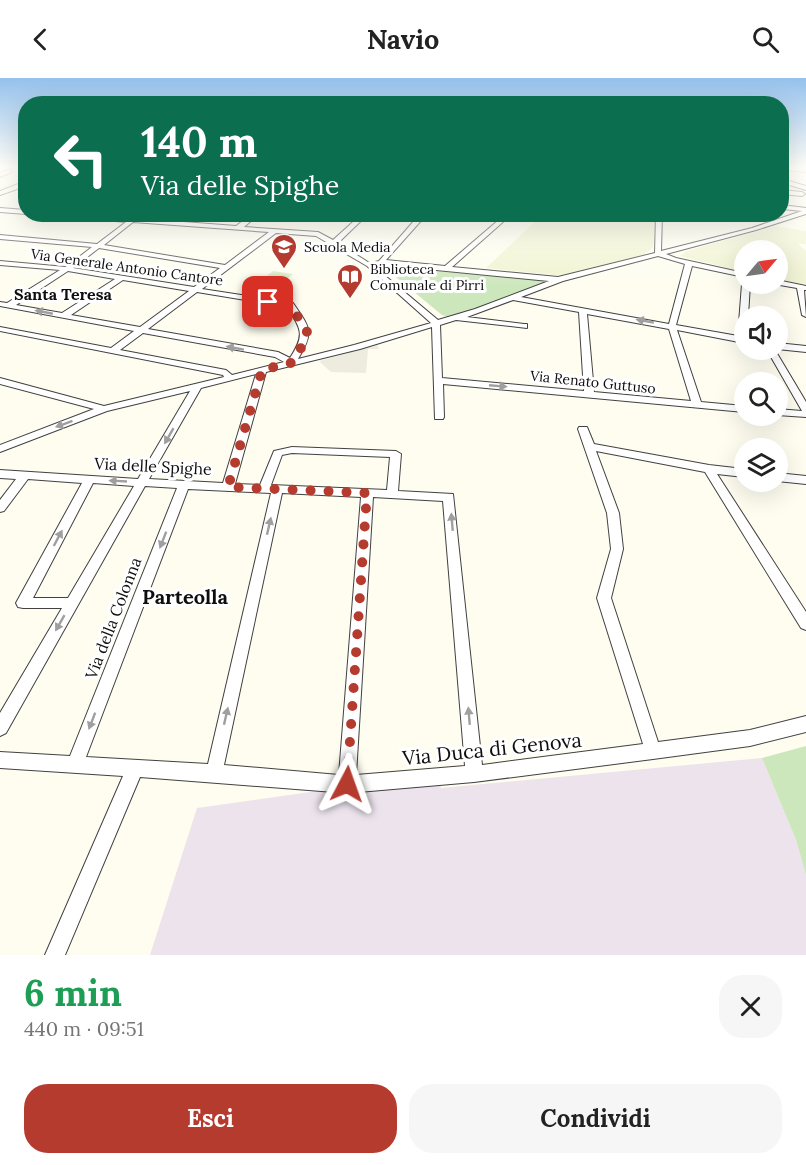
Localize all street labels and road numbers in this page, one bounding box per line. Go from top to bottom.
street label: Via Generale Antonio Cantore [29,244,225,289]
street label: Via Renato Guttuso [528,366,657,398]
street label: Via delle Spighe [93,453,213,479]
street label: Via della Colonna [80,554,145,683]
street label: Via Duca di Genova [400,727,583,770]

